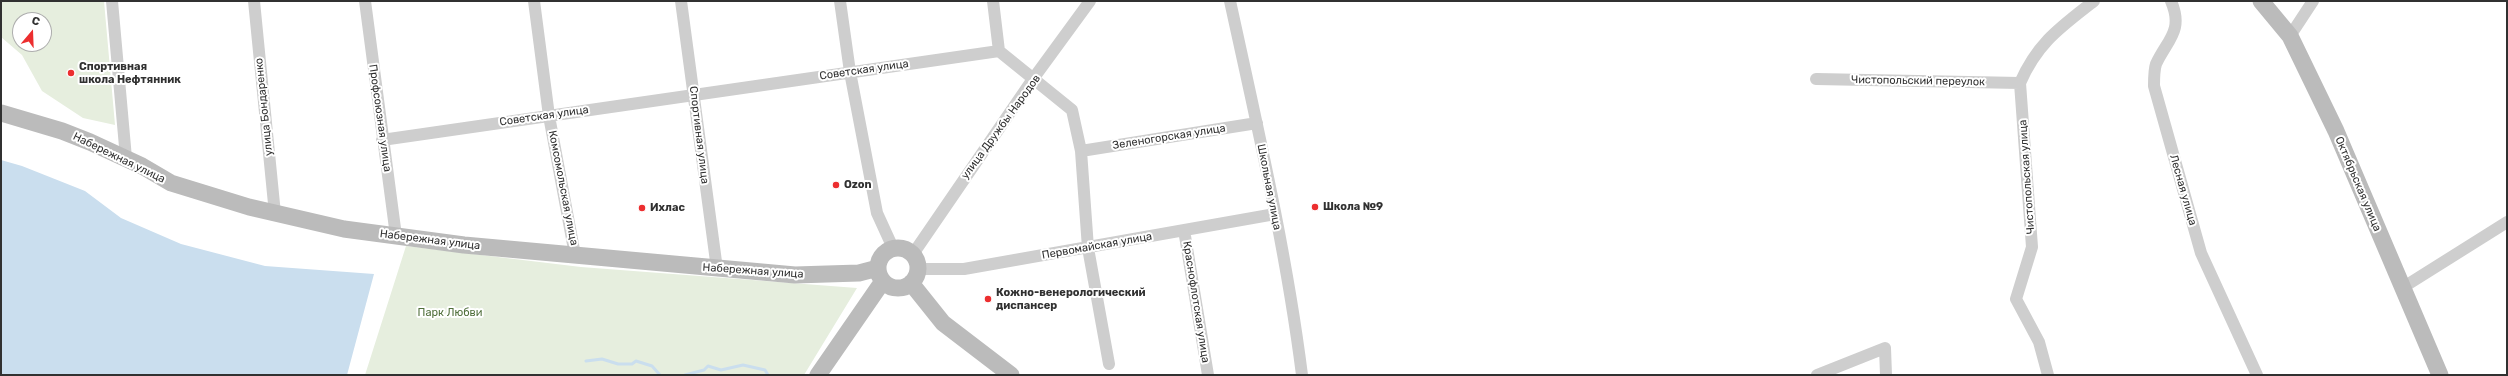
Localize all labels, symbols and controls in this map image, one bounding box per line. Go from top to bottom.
north arrow [12,12,52,52]
text: С [30,14,42,29]
street label: улица Бондаренко [252,57,276,157]
street label: Советская улица [819,57,909,83]
place label: Спортивная школа Нефтянник [79,60,181,86]
street label: Профсоюзная улица [366,63,394,173]
marker: Спортивная школа Нефтянник [66,68,76,78]
street label: улица Дружбы Народов [959,72,1043,182]
street label: Чистопольский переулок [1851,73,1985,89]
street label: Спортивная улица [686,85,712,185]
street label: Советская улица [499,103,589,129]
street label: Чистопольская улица [2016,119,2038,235]
street label: Зеленогорская улица [1111,122,1227,152]
street label: Комсомольская улица [545,129,581,247]
street label: Набережная улица [71,130,167,186]
street label: Октябрьская улица [2332,135,2384,233]
street label: Школьная улица [1254,143,1284,231]
street label: Лесная улица [2167,153,2199,227]
place label: Ozon [844,178,872,192]
marker: Ozon [831,180,841,190]
place label: Школа №9 [1323,200,1383,214]
place label: Ихлас [650,201,685,215]
marker: Школа №9 [1310,202,1320,212]
marker: Ихлас [637,203,647,213]
street label: Набережная улица [379,227,481,253]
street label: Первомайская улица [1041,230,1153,262]
street label: Краснофлотская улица [1180,240,1212,364]
street label: Набережная улица [702,261,804,281]
place label: Кожно-венерологический диспансер [996,286,1146,312]
marker: Кожно-венерологический диспансер [983,294,993,304]
park label: Парк Любви [418,306,482,320]

